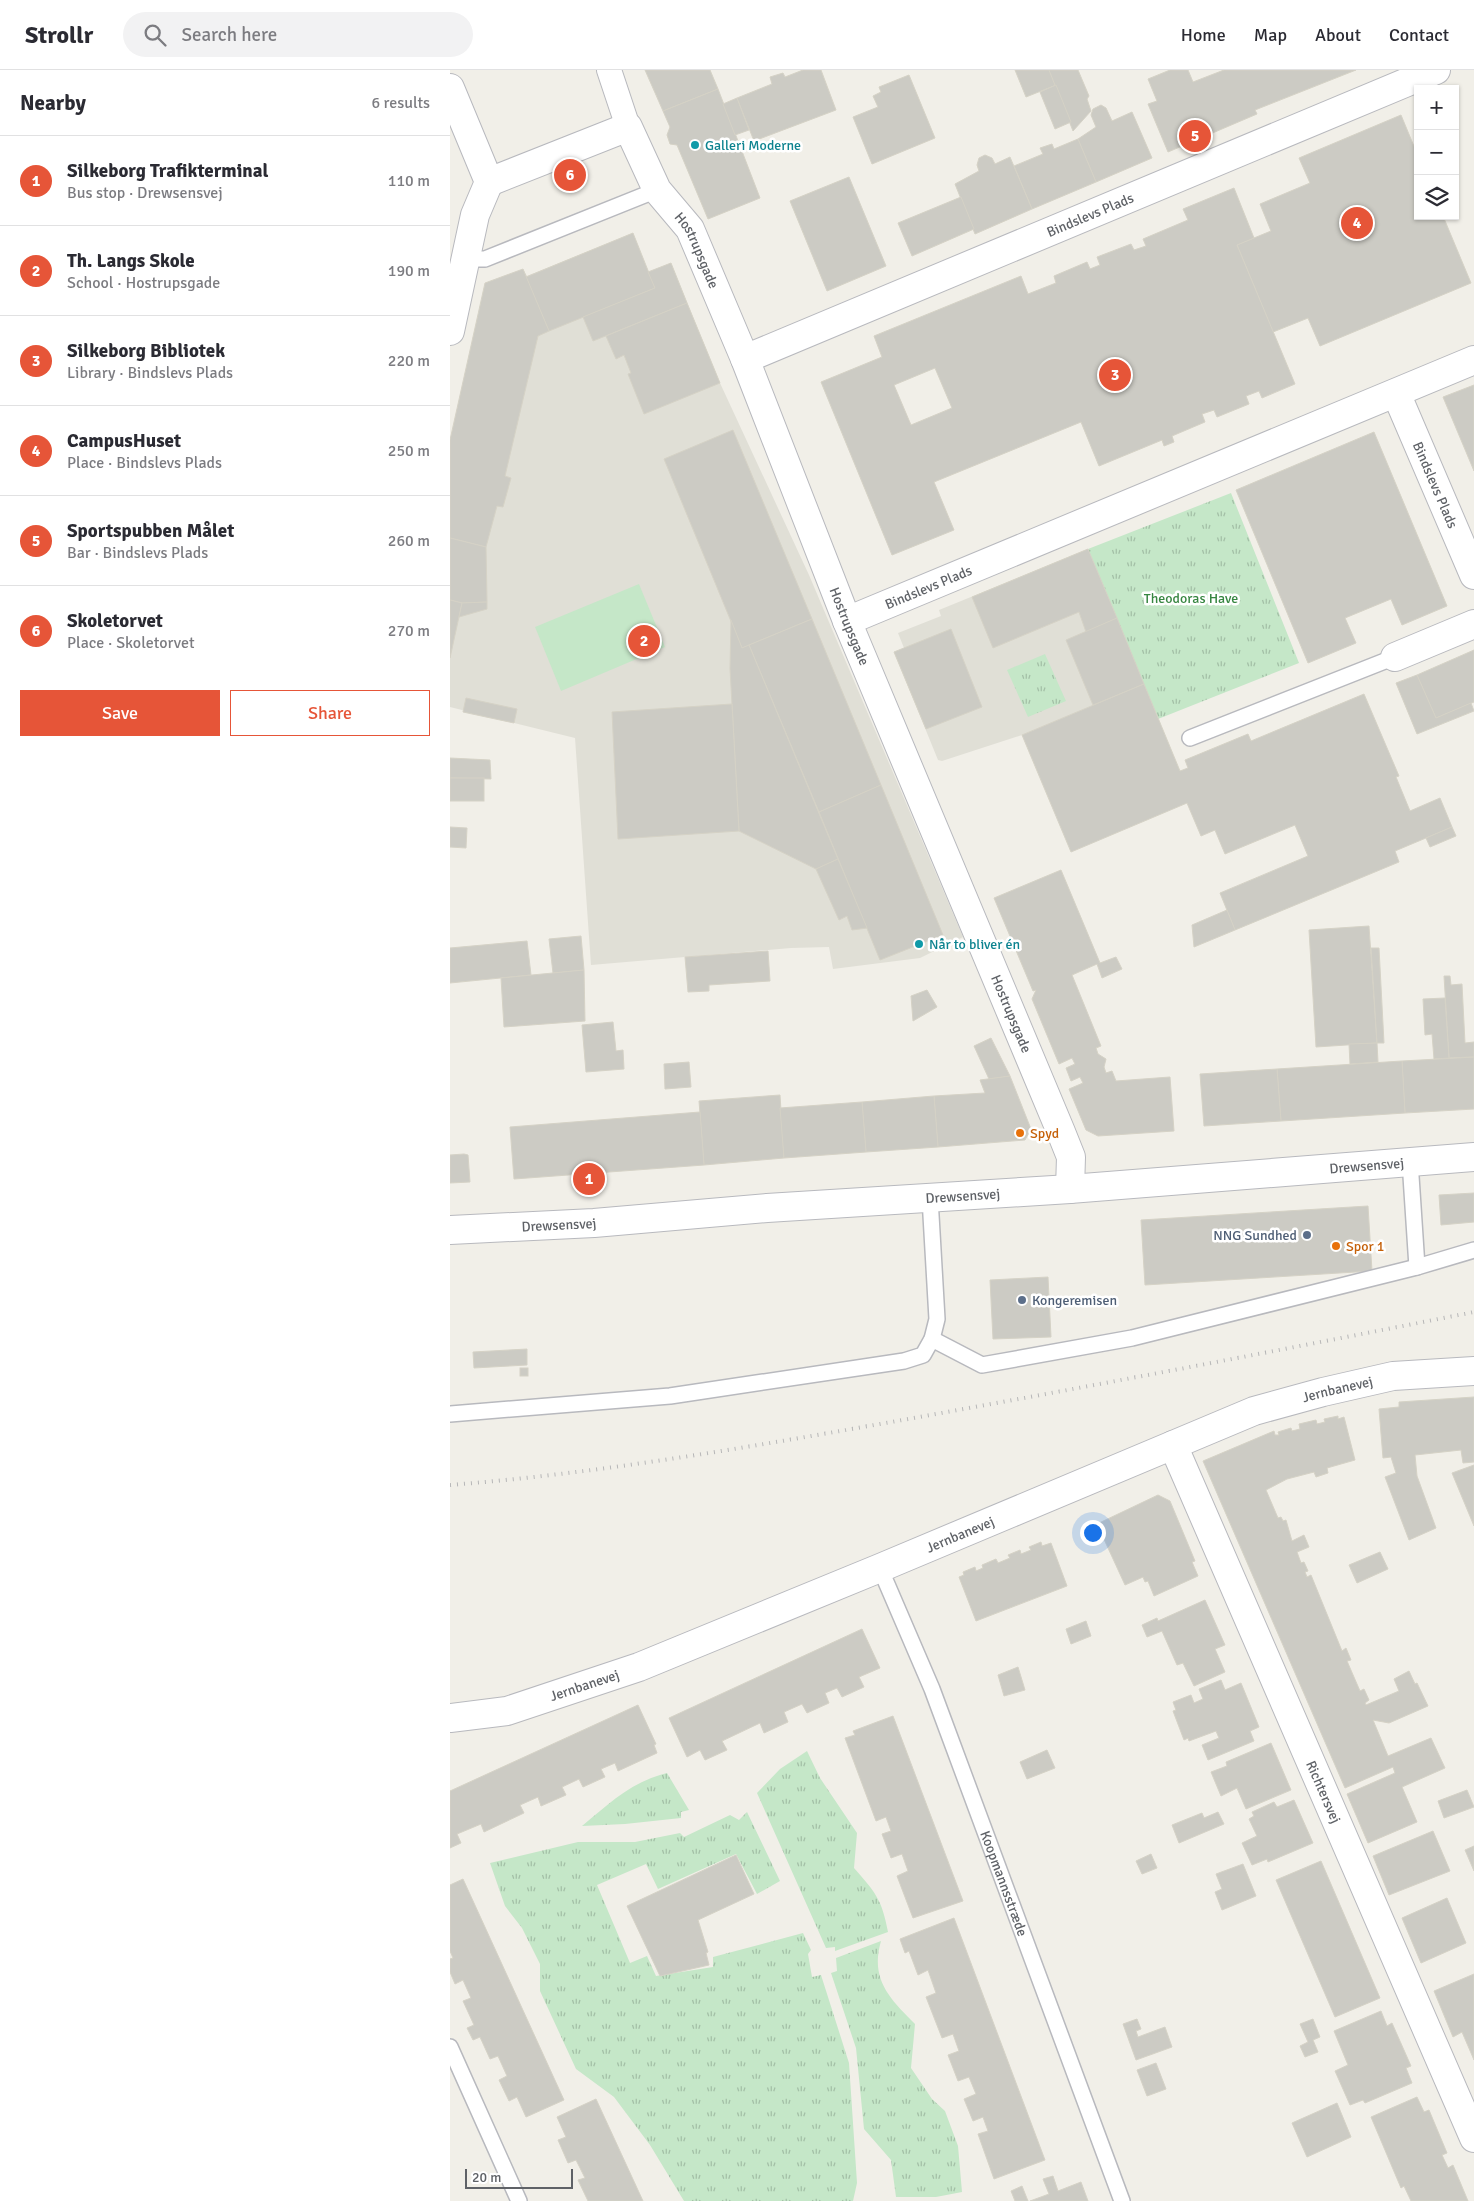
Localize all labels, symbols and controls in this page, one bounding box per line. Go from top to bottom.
search box [123,12,473,57]
text: Strollr [25,20,93,50]
icon: search [141,21,169,49]
text: Search here [181,23,277,47]
text: Home [1181,24,1226,46]
text: Map [1254,24,1287,46]
text: About [1315,24,1361,46]
text: Contact [1389,24,1449,46]
map controls [1414,85,1459,220]
button: + [1414,85,1459,130]
text: Nearby [20,90,86,116]
text: 6 results [371,93,430,113]
pin: 5 [1179,117,1211,155]
button: − [1414,130,1459,175]
place label: Galleri Moderne [705,137,801,154]
marker: Galleri Moderne [689,139,701,151]
pin: 6 [554,156,586,194]
text: Silkeborg Trafikterminal [67,159,268,183]
text: 1 [32,171,40,191]
text: 110 m [388,171,430,191]
button: layers [1414,175,1459,220]
text: Bus stop · Drewsensvej [67,183,223,203]
street label: Bindslevs Plads [1044,189,1136,240]
pin: 4 [1341,204,1373,242]
street label: Hostrupsgade [671,209,723,291]
text: Th. Langs Skole [67,249,195,273]
text: 2 [32,261,40,281]
text: 190 m [388,261,430,281]
text: School · Hostrupsgade [67,273,220,293]
text: Silkeborg Bibliotek [67,339,225,363]
text: 3 [32,351,40,371]
text: 220 m [388,351,430,371]
pin: 3 [1099,356,1131,394]
text: Library · Bindslevs Plads [67,363,233,383]
text: CampusHuset [67,429,181,453]
street label: Bindslevs Plads [1409,439,1461,531]
text: 4 [32,441,40,461]
text: 250 m [388,441,430,461]
text: Place · Bindslevs Plads [67,453,222,473]
text: Sportspubben Målet [67,519,234,543]
text: 5 [32,531,40,551]
text: 260 m [388,531,430,551]
text: Bar · Bindslevs Plads [67,543,208,563]
street label: Bindslevs Plads [882,562,974,613]
street label: Hostrupsgade [826,585,873,668]
park label: Theodoras Have [1144,590,1238,607]
text: Skoletorvet [67,609,163,633]
text: 6 [32,621,40,641]
text: 270 m [388,621,430,641]
pin: 2 [628,622,660,660]
text: Place · Skoletorvet [67,633,195,653]
button: Save [20,690,220,736]
button: Share [230,690,430,736]
place label: Når to bliver én [929,936,1020,953]
marker: Når to bliver én [913,938,925,950]
street label: Hostrupsgade [988,972,1035,1055]
place label: Spyd [1030,1125,1059,1142]
marker: Spyd [1014,1127,1026,1139]
street label: Drewsensvej [1329,1154,1405,1177]
pin: 1 [573,1160,605,1198]
street label: Drewsensvej [925,1185,1001,1207]
street label: Drewsensvej [521,1214,597,1235]
place label: NNG Sundhed [1213,1227,1297,1244]
marker: NNG Sundhed [1301,1229,1313,1241]
place label: Spor 1 [1346,1238,1384,1255]
marker: Spor 1 [1330,1240,1342,1252]
place label: Kongeremisen [1032,1292,1117,1309]
marker: Kongeremisen [1016,1294,1028,1306]
street label: Jernbanevej [1300,1372,1374,1406]
street label: Jernbanevej [924,1513,997,1556]
your location [1080,1520,1106,1546]
street label: Jernbanevej [547,1666,621,1705]
street label: Richtersvej [1303,1758,1345,1826]
street label: Koopmannsstræde [977,1828,1031,1938]
scale bar [465,2166,572,2189]
text: 20 m [472,2169,501,2186]

